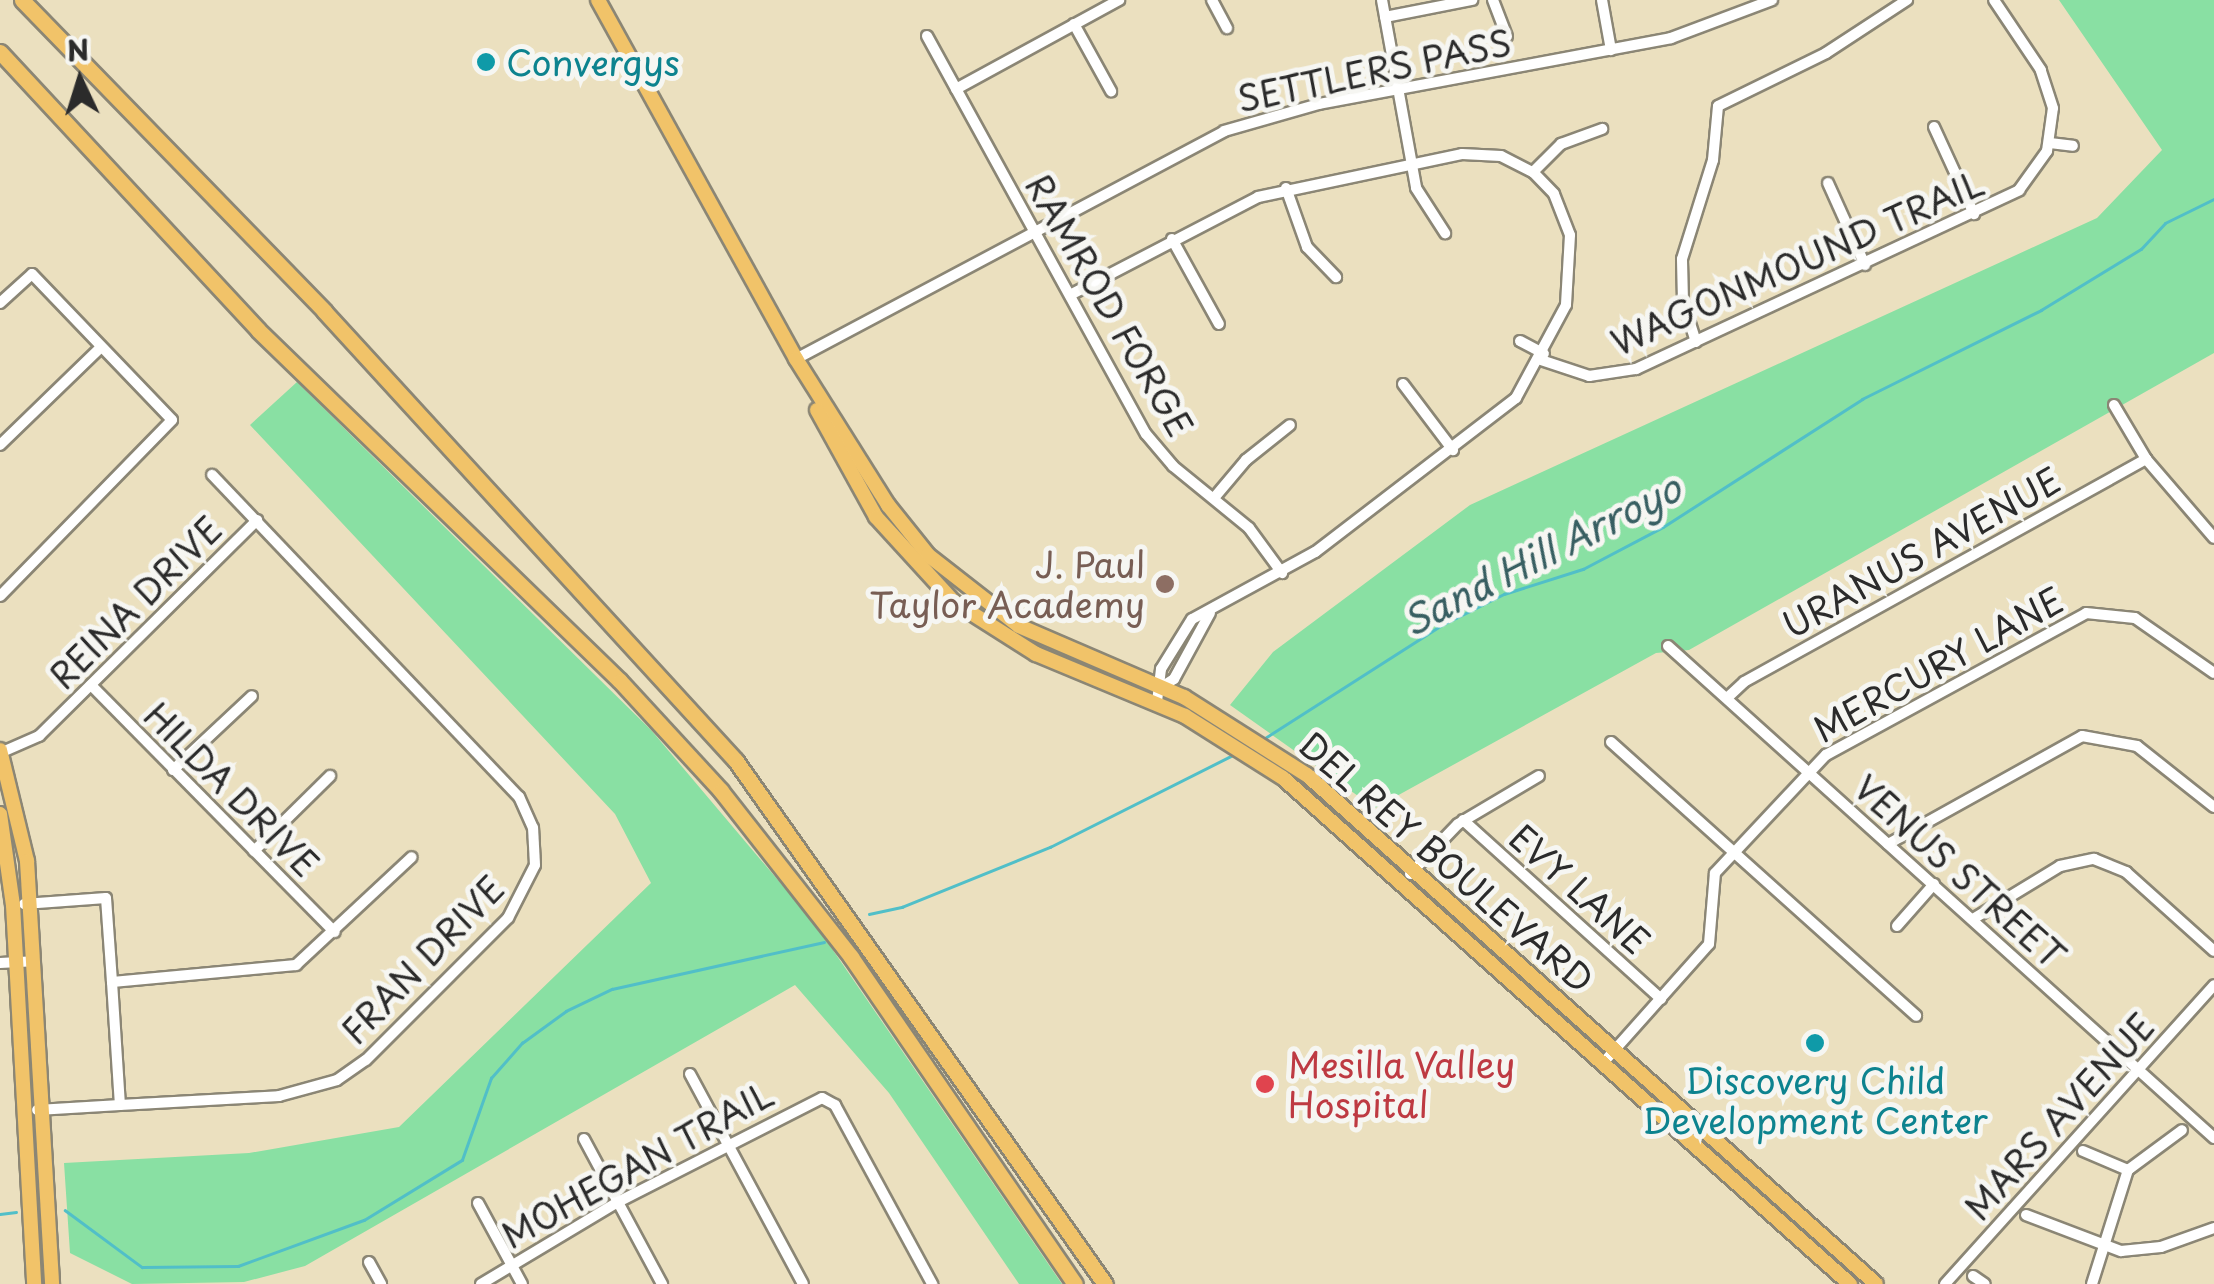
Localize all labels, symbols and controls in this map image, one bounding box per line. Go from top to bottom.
street label: SETTLERS PASS [1232,20,1516,120]
text: N [65,27,90,72]
north arrow [30,30,130,130]
place label: Convergys [506,41,680,83]
marker: Convergys [475,51,497,73]
street label: WAGONMOUND TRAIL [1604,161,1990,363]
street label: RAMROD FORGE [1017,165,1203,445]
street label: URANUS AVENUE [1775,458,2067,646]
water label: Sand Hill Arroyo [1393,463,1689,645]
street label: REINA DRIVE [39,506,231,698]
place label: J. Paul Taylor Academy [869,543,1145,625]
marker: J. Paul Taylor Academy [1154,573,1176,595]
street label: MERCURY LANE [1804,577,2072,751]
street label: HILDA DRIVE [135,692,329,886]
street label: DEL REY BOULEVARD [1289,721,1605,1003]
street label: VENUS STREET [1846,765,2074,977]
street label: EVY LANE [1501,815,1659,963]
street label: FRAN DRIVE [331,866,513,1052]
street label: MARS AVENUE [1955,1004,2163,1228]
marker: Discovery Child Development Center [1804,1032,1826,1054]
place label: Mesilla Valley Hospital [1288,1043,1517,1125]
place label: Discovery Child Development Center [1641,1059,1989,1141]
street label: MOHEGAN TRAIL [493,1071,781,1257]
marker: Mesilla Valley Hospital [1252,1071,1278,1097]

